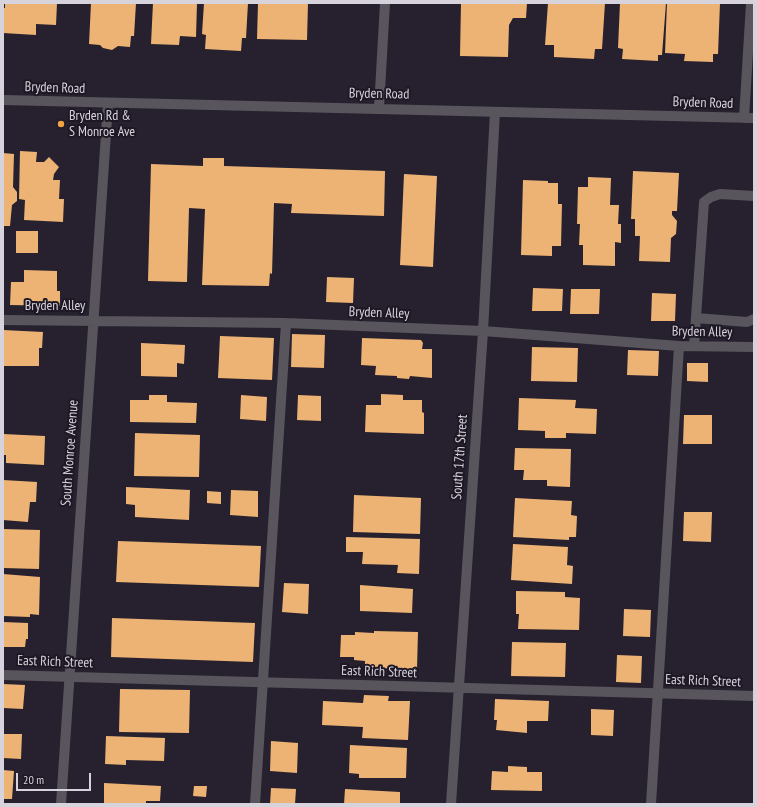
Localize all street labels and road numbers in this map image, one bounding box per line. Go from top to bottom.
street label: Bryden Road [24,79,86,97]
street label: Bryden Road [349,85,409,103]
street label: Bryden Road [672,94,734,112]
street label: Bryden Alley [25,298,85,314]
street label: Bryden Alley [348,304,410,322]
street label: Bryden Alley [672,323,732,341]
street label: South Monroe Avenue [58,399,82,507]
street label: South 17th Street [449,414,471,500]
street label: East Rich Street [17,652,93,672]
street label: East Rich Street [341,662,417,682]
street label: East Rich Street [665,671,741,691]

